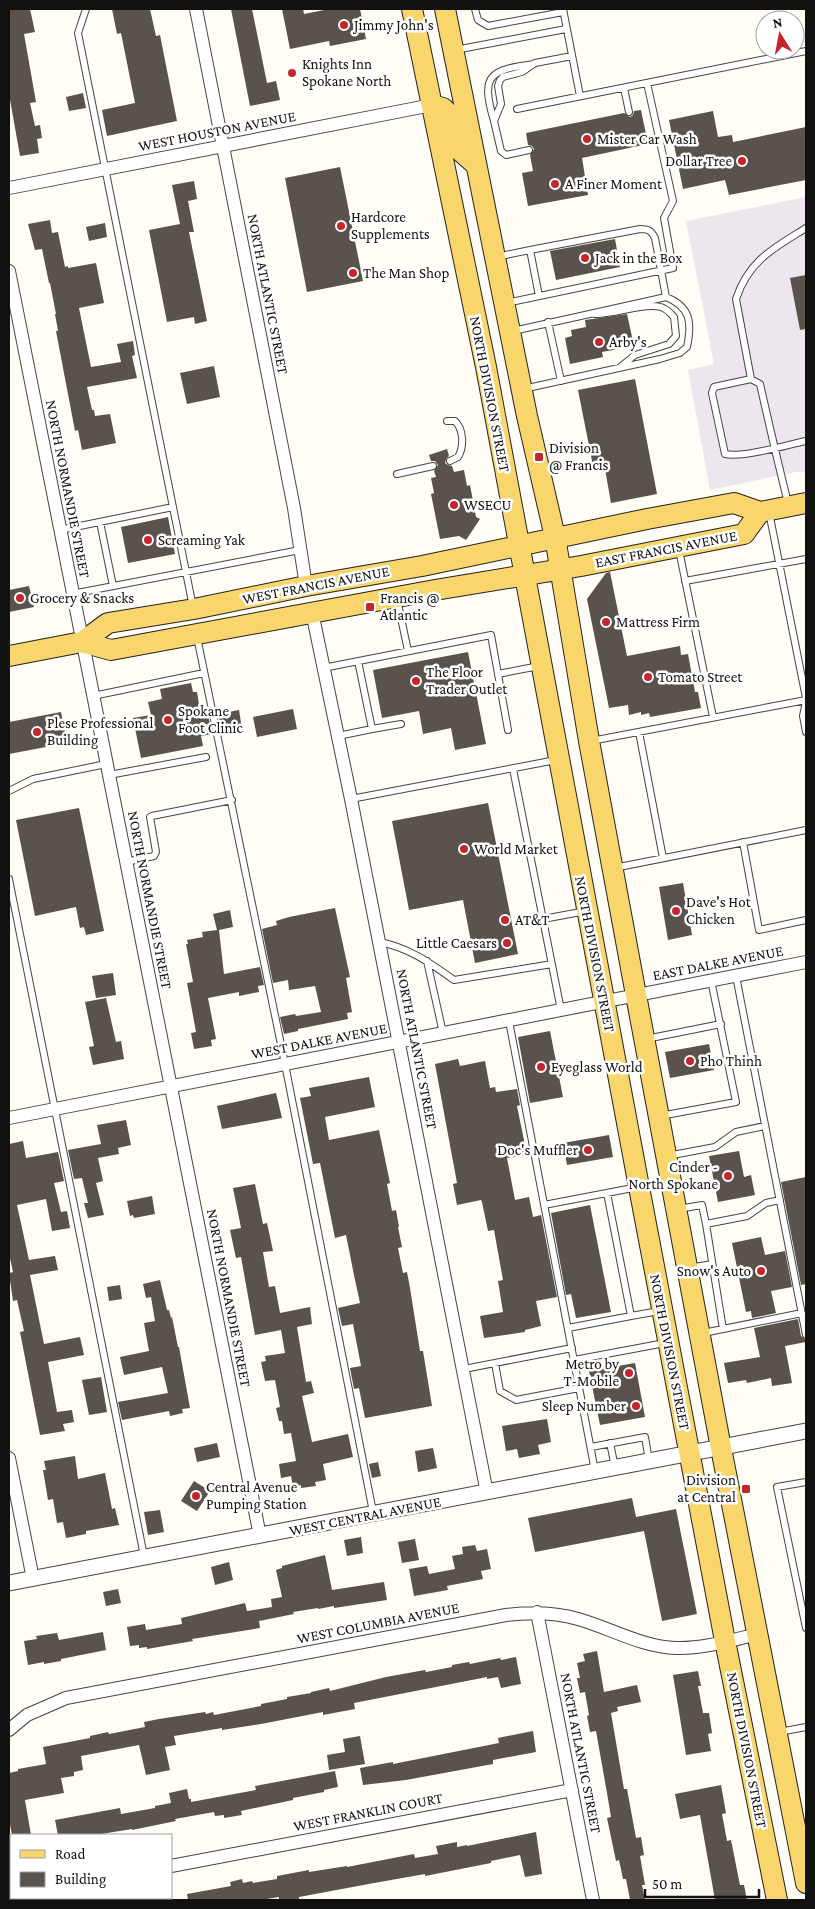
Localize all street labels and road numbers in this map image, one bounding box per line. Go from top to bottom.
street label: WEST HOUSTON AVENUE [137,108,297,154]
street label: NORTH ATLANTIC STREET [245,212,291,376]
street label: NORTH DIVISION STREET [467,315,513,473]
street label: NORTH NORMANDIE STREET [43,399,93,579]
street label: EAST FRANCIS AVENUE [594,527,738,571]
street label: WEST FRANCIS AVENUE [241,563,391,607]
street label: NORTH NORMANDIE STREET [125,810,175,990]
street label: NORTH DIVISION STREET [572,875,618,1033]
street label: EAST DALKE AVENUE [651,942,785,984]
street label: NORTH ATLANTIC STREET [394,967,440,1131]
street label: WEST DALKE AVENUE [250,1020,388,1062]
street label: NORTH NORMANDIE STREET [204,1208,254,1388]
street label: NORTH DIVISION STREET [647,1273,693,1431]
street label: WEST CENTRAL AVENUE [288,1493,442,1539]
street label: WEST COLUMBIA AVENUE [295,1599,461,1647]
street label: NORTH ATLANTIC STREET [558,1671,604,1835]
street label: NORTH DIVISION STREET [724,1671,770,1829]
street label: WEST FRANKLIN COURT [292,1790,444,1834]

